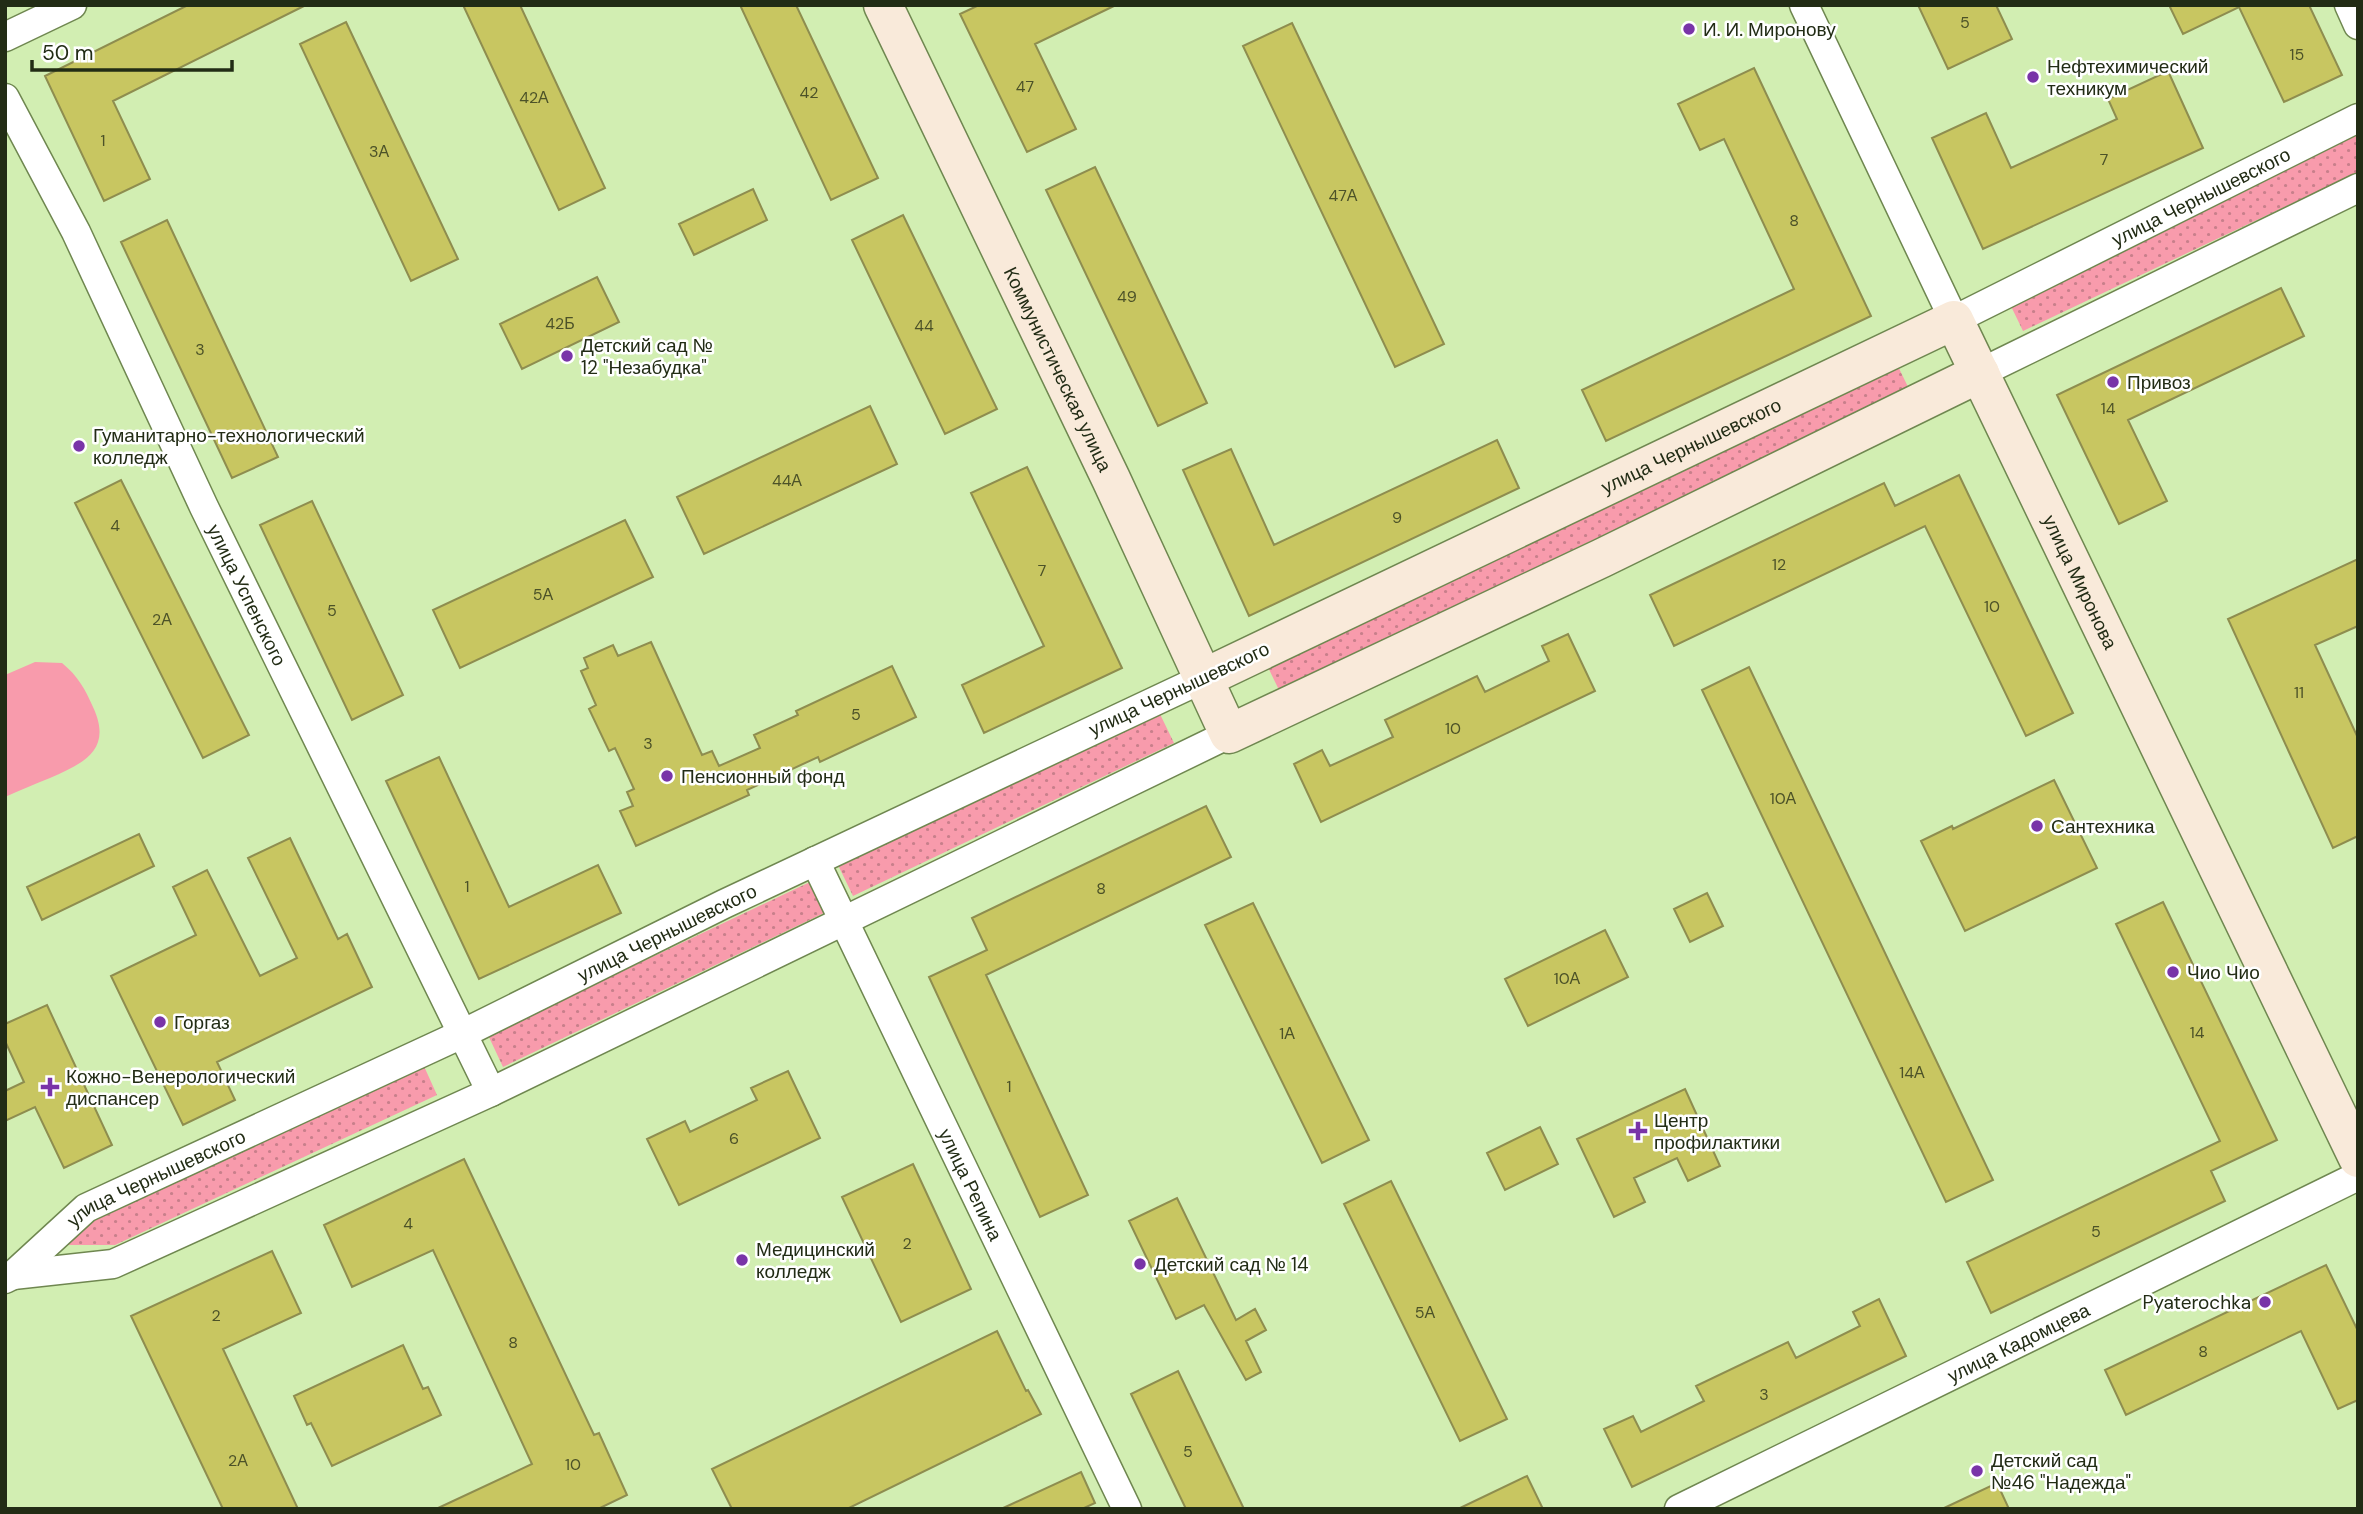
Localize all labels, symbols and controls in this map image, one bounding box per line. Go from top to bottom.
house number: 5 [1960,12,1970,33]
place label: И. И. Миронову [1703,17,1836,42]
marker: И. И. Миронову [1681,21,1697,37]
scale bar [32,28,231,72]
text: 50 m [42,39,93,67]
house number: 15 [2290,44,2304,65]
place label: Нефтехимический техникум [2047,54,2208,101]
marker: Нефтехимический техникум [2025,69,2041,85]
house number: 47 [1016,76,1034,97]
house number: 42 [800,82,818,103]
house number: 42А [519,87,549,108]
house number: 1 [101,130,106,151]
house number: 3А [369,141,389,162]
street label: улица Чернышевского [2107,141,2295,252]
house number: 7 [2100,149,2108,170]
house number: 47А [1329,185,1358,206]
house number: 8 [1789,210,1799,231]
street label: Коммунистическая улица [998,263,1118,476]
house number: 49 [1117,286,1137,307]
house number: 42Б [545,313,575,334]
house number: 44 [914,315,934,336]
place label: Детский сад № 12 "Незабудка" [581,333,713,380]
house number: 3 [195,339,205,360]
marker: Детский сад № 12 "Незабудка" [559,348,575,364]
place label: Привоз [2127,370,2191,395]
marker: Привоз [2105,374,2121,390]
street label: улица Чернышевского [1597,392,1785,499]
house number: 14 [2101,398,2116,419]
place label: Гуманитарно-технологический колледж [93,423,365,470]
marker: Гуманитарно-технологический колледж [71,438,87,454]
house number: 44А [772,470,802,491]
house number: 9 [1392,507,1402,528]
street label: улица Миронова [2037,510,2123,654]
house number: 4 [110,515,120,536]
street label: улица Успенского [202,520,292,670]
house number: 12 [1772,554,1786,575]
house number: 7 [1038,560,1046,581]
house number: 5А [533,584,554,605]
house number: 10 [1984,596,2000,617]
house number: 5 [327,600,337,621]
house number: 2А [152,609,172,630]
street label: улица Чернышевского [1085,636,1273,742]
house number: 11 [2294,682,2304,703]
house number: 5 [851,704,861,725]
house number: 10 [1445,718,1461,739]
house number: 3 [643,733,653,754]
place label: Пенсионный фонд [681,764,844,789]
marker: Пенсионный фонд [659,768,675,784]
house number: 10А [1770,788,1797,809]
place label: Сантехника [2051,814,2155,839]
marker: Сантехника [2029,818,2045,834]
house number: 1 [465,876,470,897]
street label: улица Чернышевского [573,878,761,987]
house number: 8 [1096,878,1106,899]
place label: Чио Чио [2187,960,2260,985]
marker: Чио Чио [2165,964,2181,980]
house number: 10А [1554,968,1581,989]
place label: Горгаз [174,1010,230,1035]
marker: Горгаз [152,1014,168,1030]
house number: 14 [2190,1022,2205,1043]
house number: 1А [1279,1023,1295,1044]
house number: 14А [1899,1062,1925,1083]
place label: Кожно-Венерологический диспансер [66,1064,295,1111]
house number: 1 [1007,1076,1012,1097]
marker: Кожно-Венерологический диспансер [40,1077,60,1097]
place label: Центр профилактики [1654,1108,1780,1155]
marker: Центр профилактики [1628,1121,1648,1141]
street label: улица Чернышевского [61,1123,249,1232]
street label: улица Репина [933,1124,1009,1245]
house number: 6 [729,1128,739,1149]
house number: 4 [403,1213,413,1234]
house number: 5 [2091,1221,2101,1242]
house number: 2 [902,1233,912,1254]
place label: Медицинский колледж [756,1237,875,1284]
marker: Медицинский колледж [734,1252,750,1268]
place label: Детский сад № 14 [1154,1252,1309,1277]
marker: Детский сад № 14 [1132,1256,1148,1272]
place label: Pyaterochka [2142,1290,2251,1315]
marker: Pyaterochka [2257,1294,2273,1310]
street label: улица Кадомцева [1943,1297,2094,1388]
house number: 5А [1415,1302,1436,1323]
house number: 2 [211,1305,221,1326]
house number: 8 [508,1332,518,1353]
house number: 8 [2198,1341,2208,1362]
house number: 3 [1759,1384,1769,1405]
house number: 5 [1183,1441,1193,1462]
place label: Детский сад №46 "Надежда" [1991,1448,2131,1495]
house number: 2А [228,1450,248,1471]
house number: 10 [565,1454,581,1475]
marker: Детский сад №46 "Надежда" [1969,1463,1985,1479]

